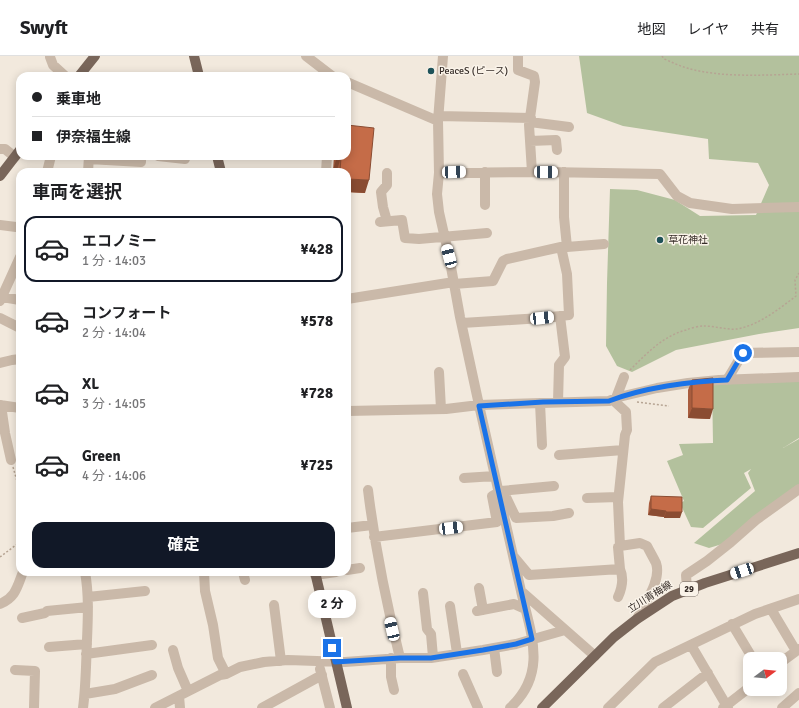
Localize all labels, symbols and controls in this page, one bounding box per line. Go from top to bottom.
text: Swyft [20,16,68,40]
text: 地図 [637,21,665,38]
text: レイヤ [687,21,729,38]
text: 共有 [751,21,779,38]
place label: PeaceS (ピース) [439,65,508,77]
marker: PeaceS (ピース) [426,66,436,76]
text: 乗車地 [56,90,101,108]
text: 伊奈福生線 [56,128,131,146]
car [442,166,466,178]
car [534,166,558,178]
text: 車両を選択 [32,181,122,203]
icon: car [34,231,70,267]
text: エコノミー [82,232,157,250]
place label: 草花神社 [668,234,708,246]
marker: 草花神社 [655,235,665,245]
text: ¥428 [301,240,333,258]
car [440,243,458,269]
text: 1 分 · 14:03 [82,253,146,269]
icon: car [34,303,70,339]
text: コンフォート [82,304,172,322]
car [529,311,555,325]
text: ¥578 [301,312,333,330]
text: 2 分 · 14:04 [82,325,146,341]
route start [734,344,752,362]
icon: car [34,375,70,411]
text: XL [82,375,99,393]
text: ¥728 [301,384,333,402]
text: 3 分 · 14:05 [82,396,146,412]
icon: car [34,447,70,483]
text: Green [82,447,121,465]
text: ¥725 [301,456,333,474]
text: 4 分 · 14:06 [82,468,146,484]
car [438,521,464,535]
button: 確定 [32,522,335,568]
car [729,562,755,580]
street label: 立川青梅線 [626,579,674,615]
road number: 29 [680,582,698,596]
callout: 2 分 [308,590,356,618]
text: 2 分 [321,596,343,612]
car [383,616,401,642]
route end [323,639,341,657]
north arrow [743,652,787,696]
map controls [743,652,787,696]

